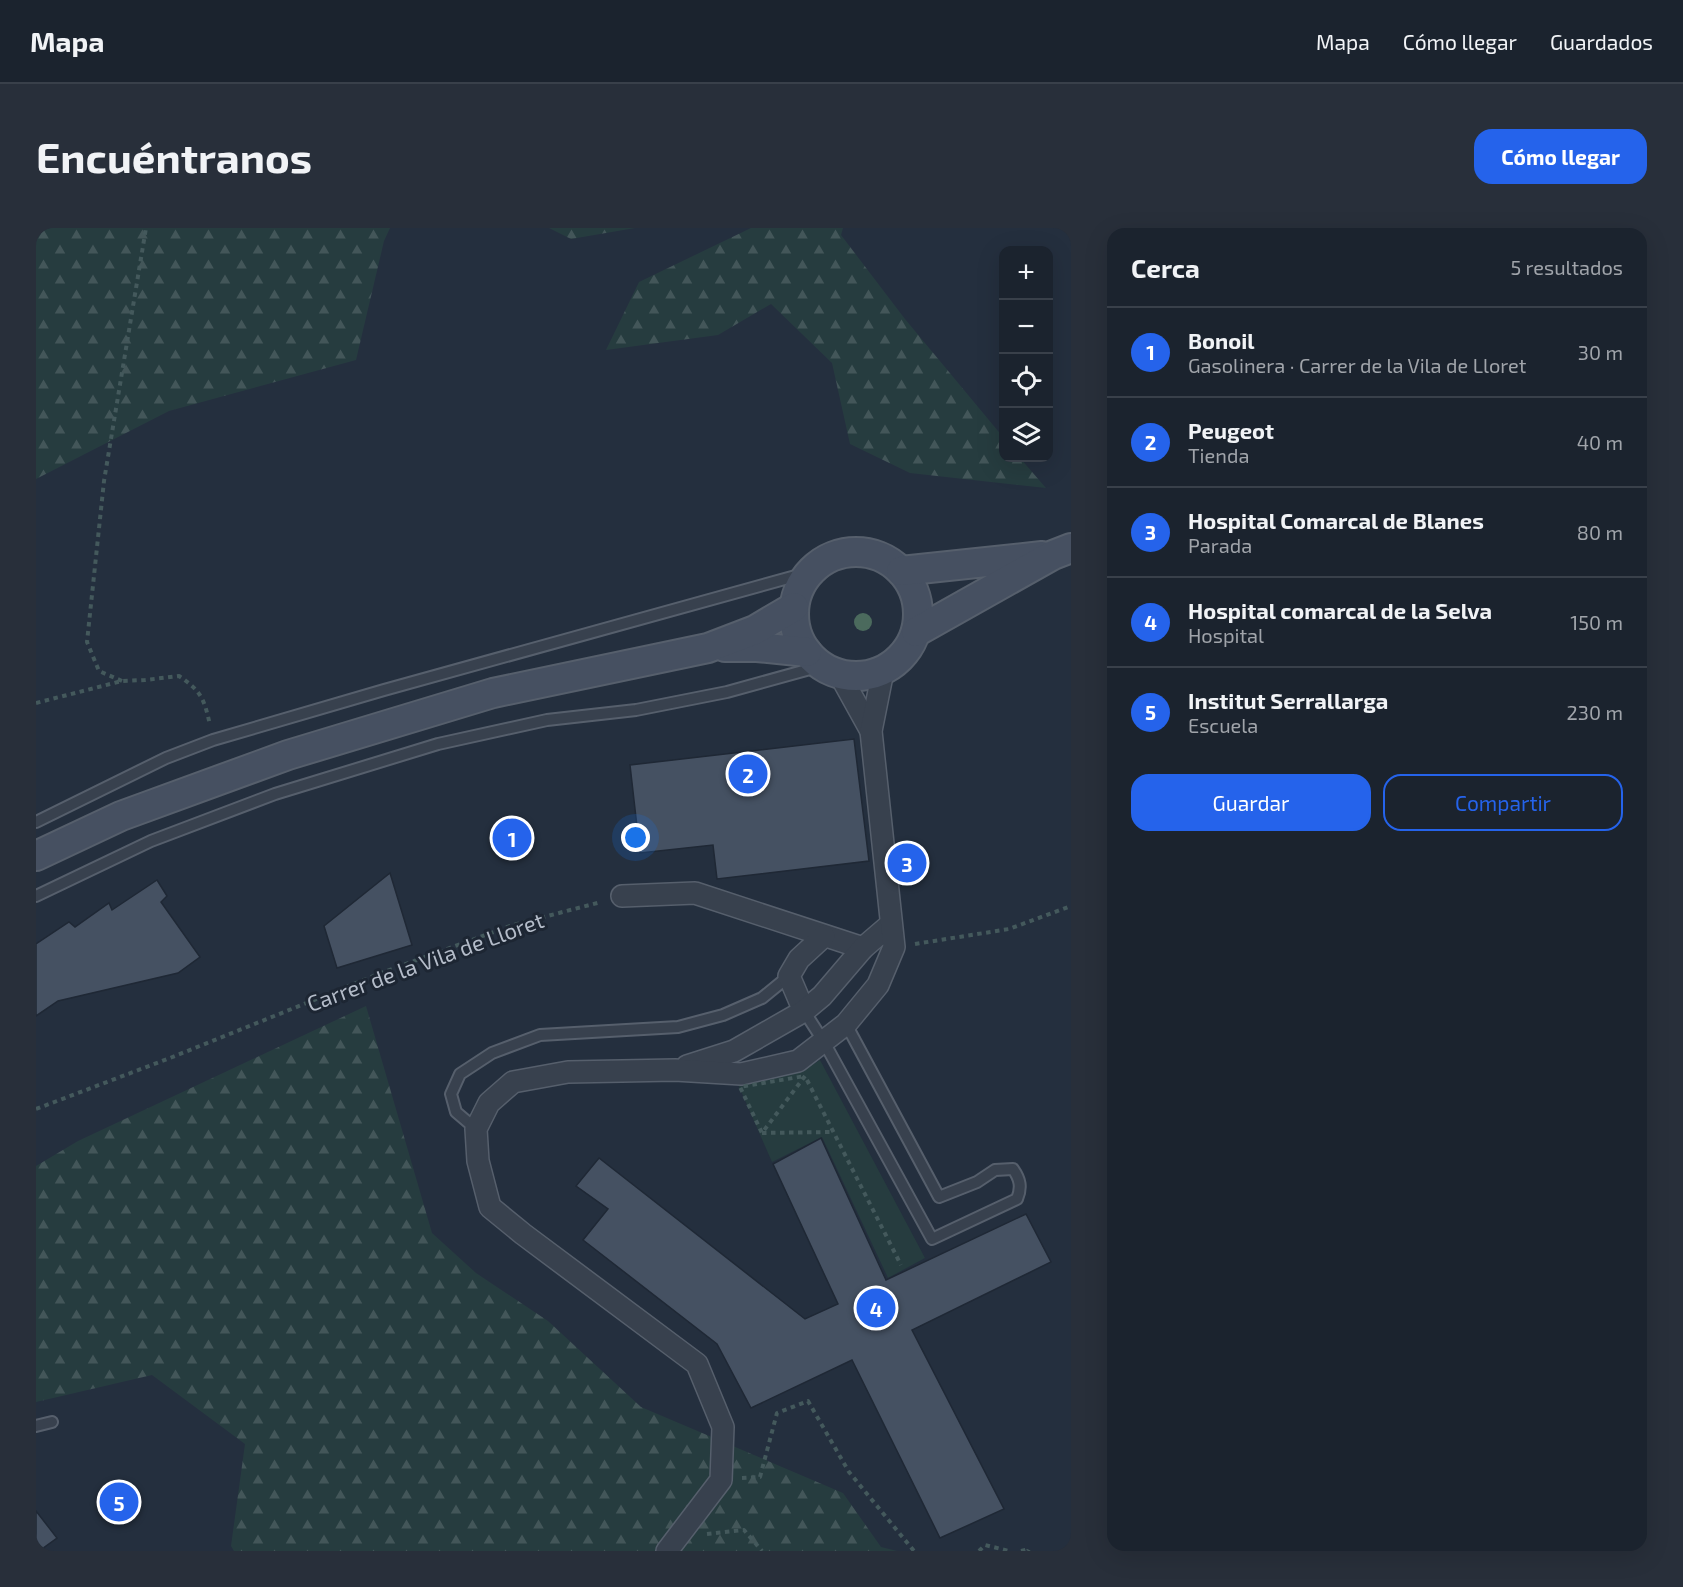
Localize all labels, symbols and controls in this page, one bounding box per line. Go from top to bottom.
text: Mapa [30,24,104,58]
text: Mapa [1316,29,1370,54]
text: Cómo llegar [1403,29,1517,54]
text: Guardados [1550,29,1653,54]
button: Cómo llegar [1474,129,1647,184]
text: Encuéntranos [36,131,312,181]
map controls [999,246,1053,462]
button: + [999,246,1053,300]
text: Cerca [1131,252,1200,283]
text: 5 resultados [1510,255,1623,279]
button: − [999,300,1053,354]
text: Bonoil [1188,327,1255,353]
text: 1 [1146,340,1155,364]
text: 30 m [1578,340,1623,364]
text: Gasolinera · Carrer de la Vila de Lloret [1188,353,1526,377]
button: locate [999,354,1053,408]
button: layers [999,408,1053,462]
text: Peugeot [1188,417,1274,443]
text: 2 [1145,430,1156,454]
text: 40 m [1577,430,1623,454]
text: Tienda [1188,443,1249,467]
text: Hospital Comarcal de Blanes [1188,507,1484,533]
text: 3 [1145,520,1156,544]
text: 80 m [1577,520,1623,544]
text: Parada [1188,533,1252,557]
text: Hospital comarcal de la Selva [1188,597,1492,623]
text: 4 [1144,610,1157,634]
text: 150 m [1570,610,1623,634]
text: Hospital [1188,623,1264,647]
text: Institut Serrallarga [1188,687,1388,713]
text: 5 [1145,700,1156,724]
text: 230 m [1567,700,1623,724]
text: Escuela [1188,713,1258,737]
pin: 2 [728,752,768,796]
button: Guardar [1131,774,1371,831]
button: Compartir [1383,774,1623,831]
pin: 1 [492,816,532,860]
your location [621,823,650,852]
pin: 3 [888,840,926,886]
street label: Carrer de la Vila de Lloret [303,906,547,1016]
pin: 4 [856,1286,896,1330]
pin: 5 [100,1480,139,1524]

